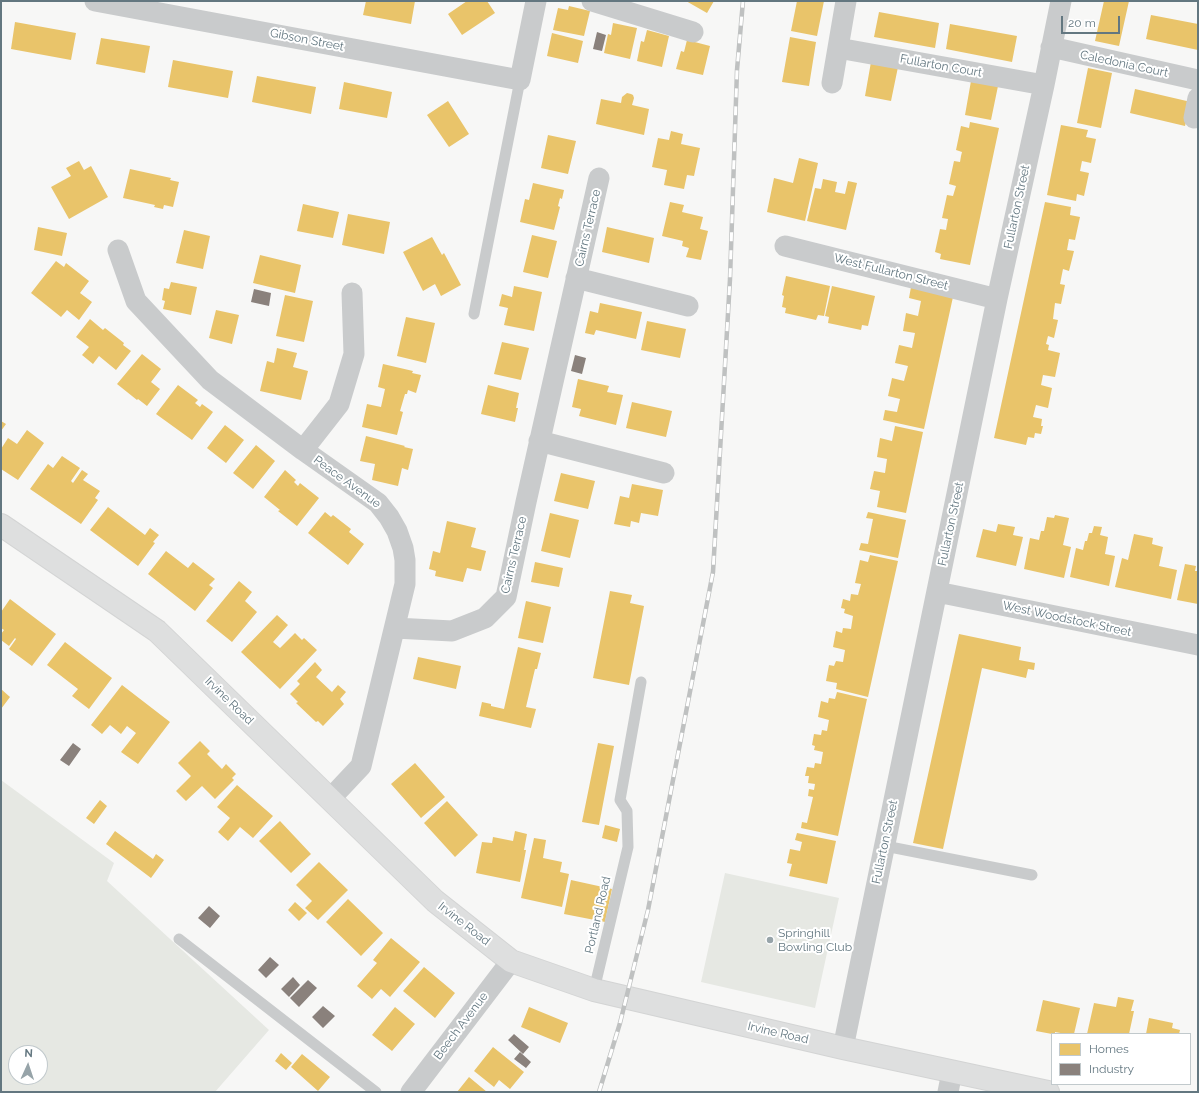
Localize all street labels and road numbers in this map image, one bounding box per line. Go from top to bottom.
street label: Gibson Street [269,26,345,54]
street label: Caledonia Court [1079,48,1169,80]
street label: Fullarton Court [899,52,983,80]
street label: Fullarton Street [1001,164,1033,250]
street label: Cairns Terrace [572,188,604,268]
street label: West Fullarton Street [832,251,950,293]
street label: Peace Avenue [311,453,383,511]
street label: Fullarton Street [935,481,967,567]
street label: Cairns Terrace [498,515,530,595]
street label: West Woodstock Street [1001,598,1133,640]
street label: Irvine Road [202,674,256,728]
street label: Fullarton Street [869,799,901,885]
street label: Portland Road [582,875,614,955]
street label: Irvine Road [435,899,493,949]
street label: Beech Avenue [431,989,491,1063]
street label: Irvine Road [746,1019,810,1047]

